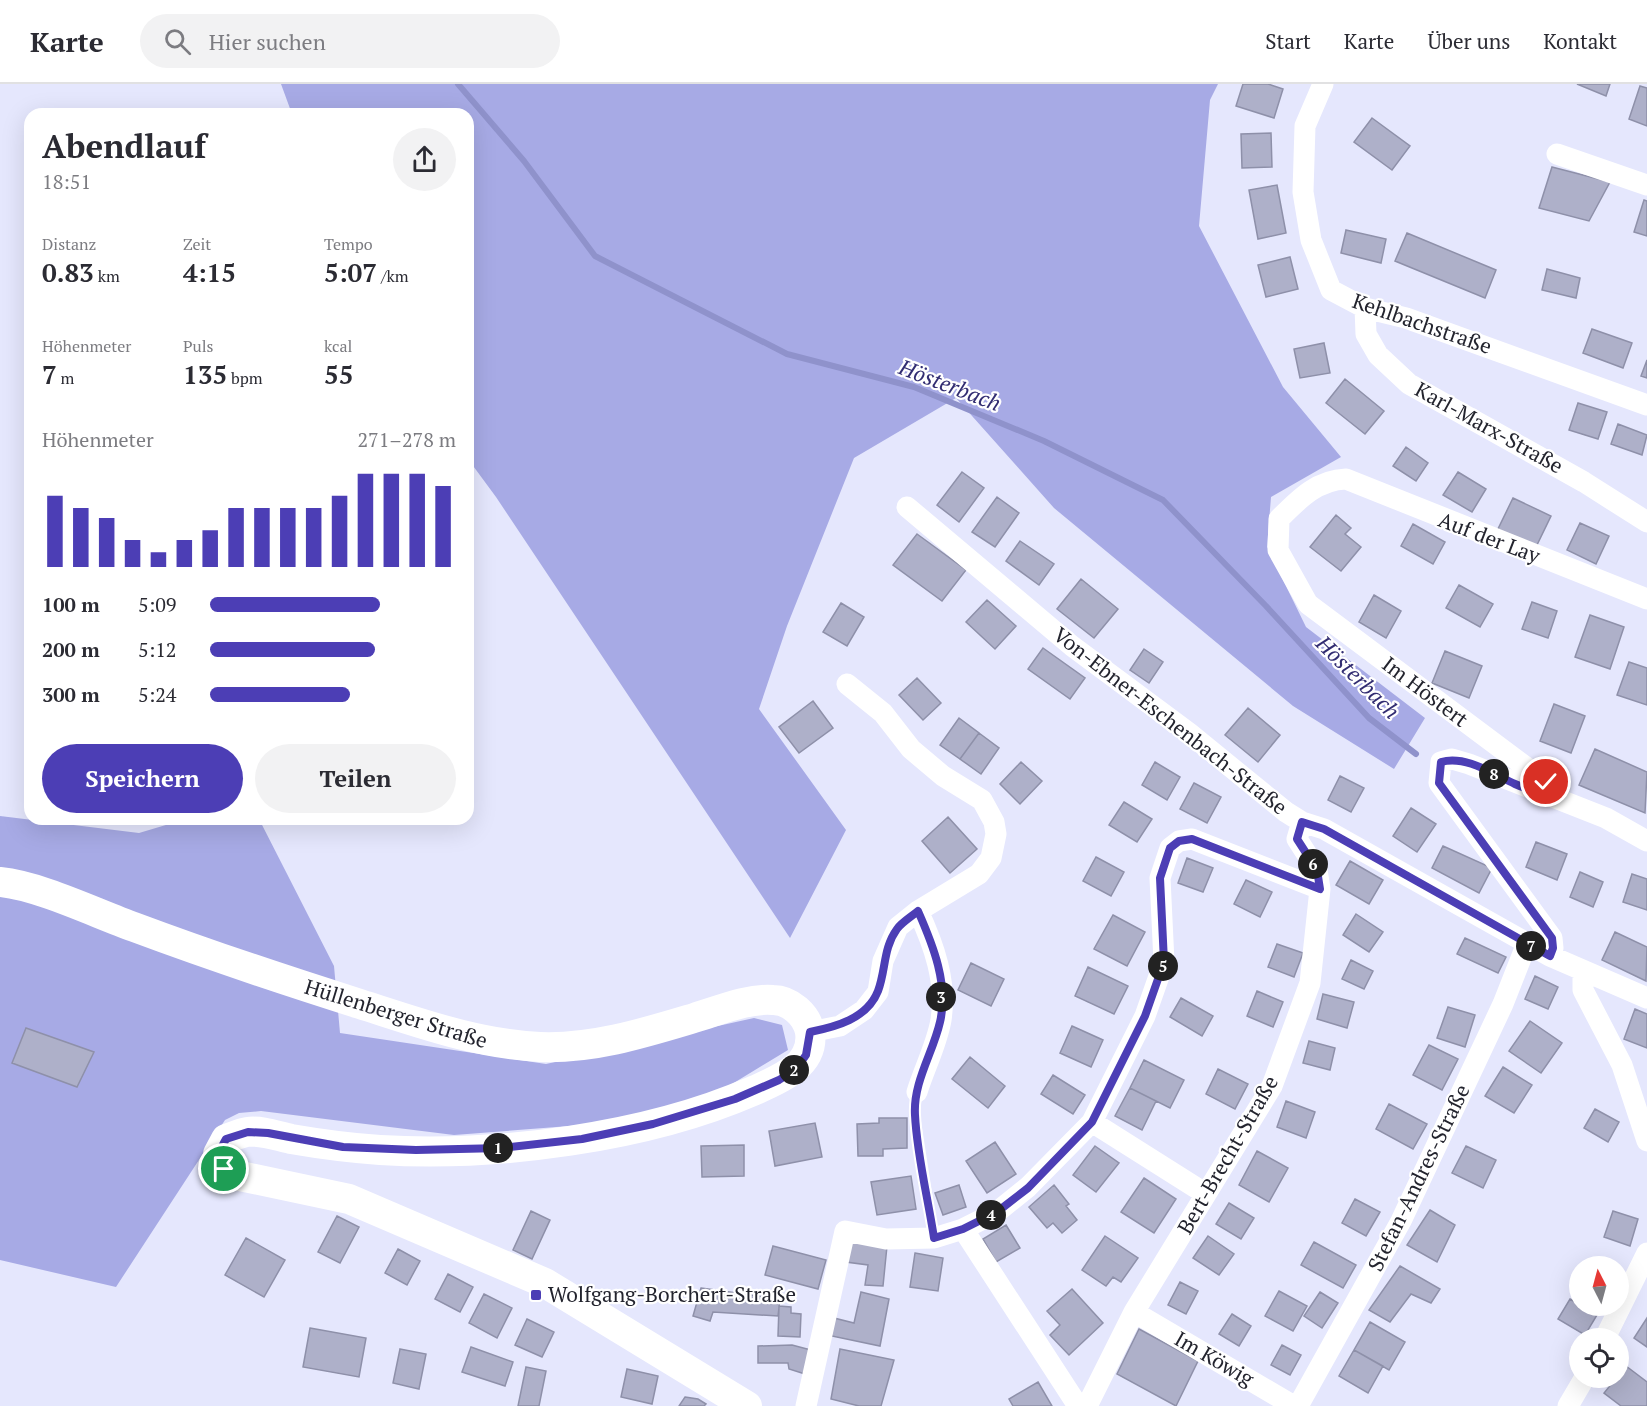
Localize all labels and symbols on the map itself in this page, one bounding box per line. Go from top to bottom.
street label: Kehlbachstraße [1349,286,1496,360]
water label: Hösterbach [894,352,1005,417]
street label: Karl-Marx-Straße [1410,375,1569,479]
street label: Auf der Lay [1434,505,1545,569]
street label: Von-Ebner-Eschenbach-Straße [1048,620,1293,820]
water label: Hösterbach [1310,628,1406,725]
street label: Im Höstert [1377,650,1474,733]
pin [1520,756,1571,807]
pin: 8 [1479,759,1509,789]
pin: 6 [1298,849,1328,879]
pin: 7 [1516,931,1546,961]
pin: 5 [1148,951,1178,981]
street label: Hüllenberger Straße [302,972,491,1054]
pin: 3 [926,982,956,1012]
pin: 2 [779,1055,809,1085]
street label: Bert-Brecht-Straße [1170,1070,1284,1239]
street label: Stefan-Andres-Straße [1361,1079,1476,1276]
pin: 1 [483,1133,513,1163]
pin [198,1143,249,1194]
pin: 4 [976,1200,1006,1230]
north arrow [1569,1256,1629,1316]
place label: Wolfgang-Borchert-Straße [548,1280,796,1308]
marker: Wolfgang-Borchert-Straße [529,1288,543,1302]
street label: Im Köwig [1170,1324,1260,1393]

